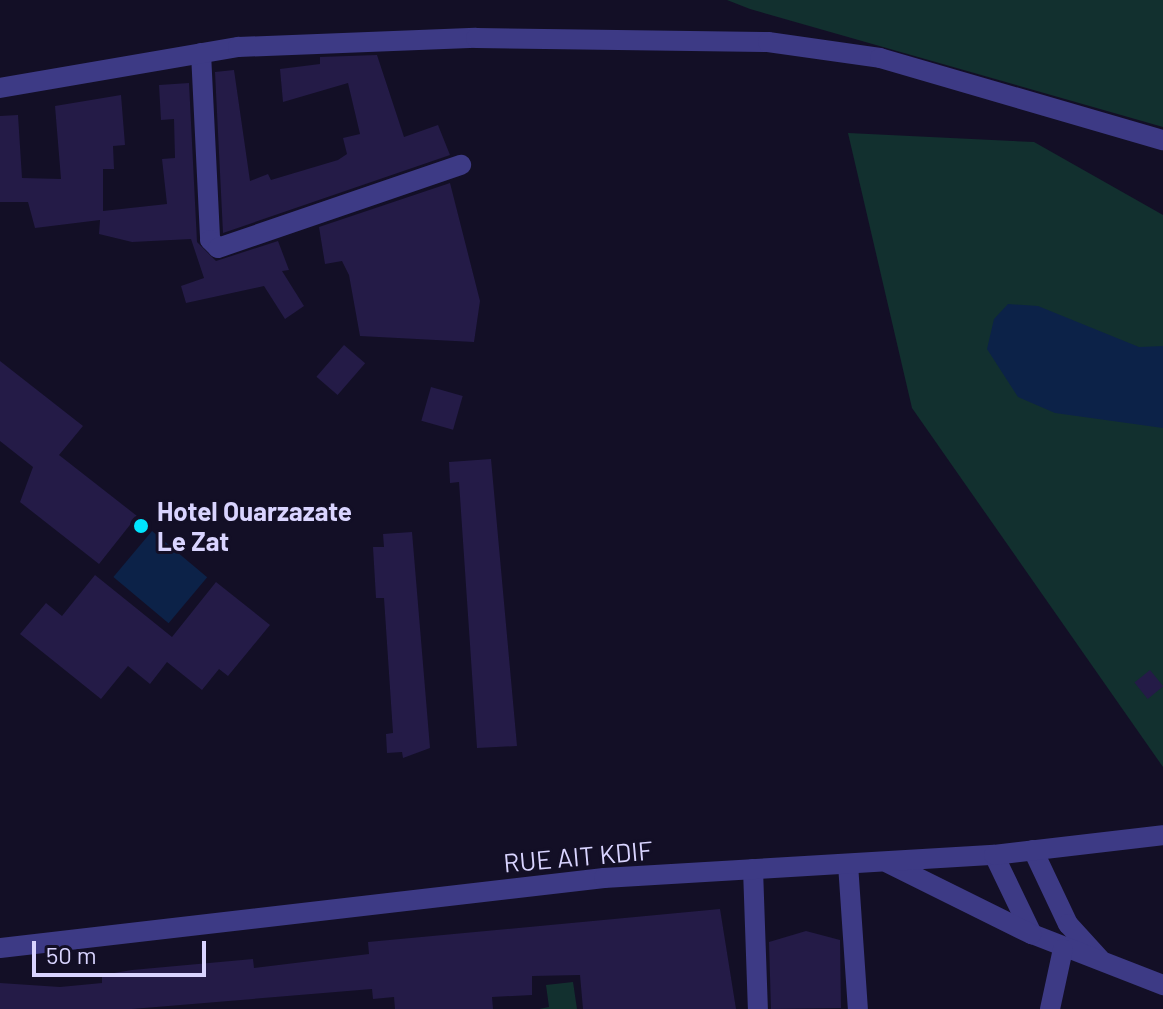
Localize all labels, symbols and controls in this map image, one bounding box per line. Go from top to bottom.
place label: Hotel Ouarzazate Le Zat [157,495,352,556]
marker: Hotel Ouarzazate Le Zat [132,517,150,535]
street label: RUE AIT KDIF [502,834,654,878]
scale bar [36,925,210,975]
text: 50 m [46,940,97,969]

